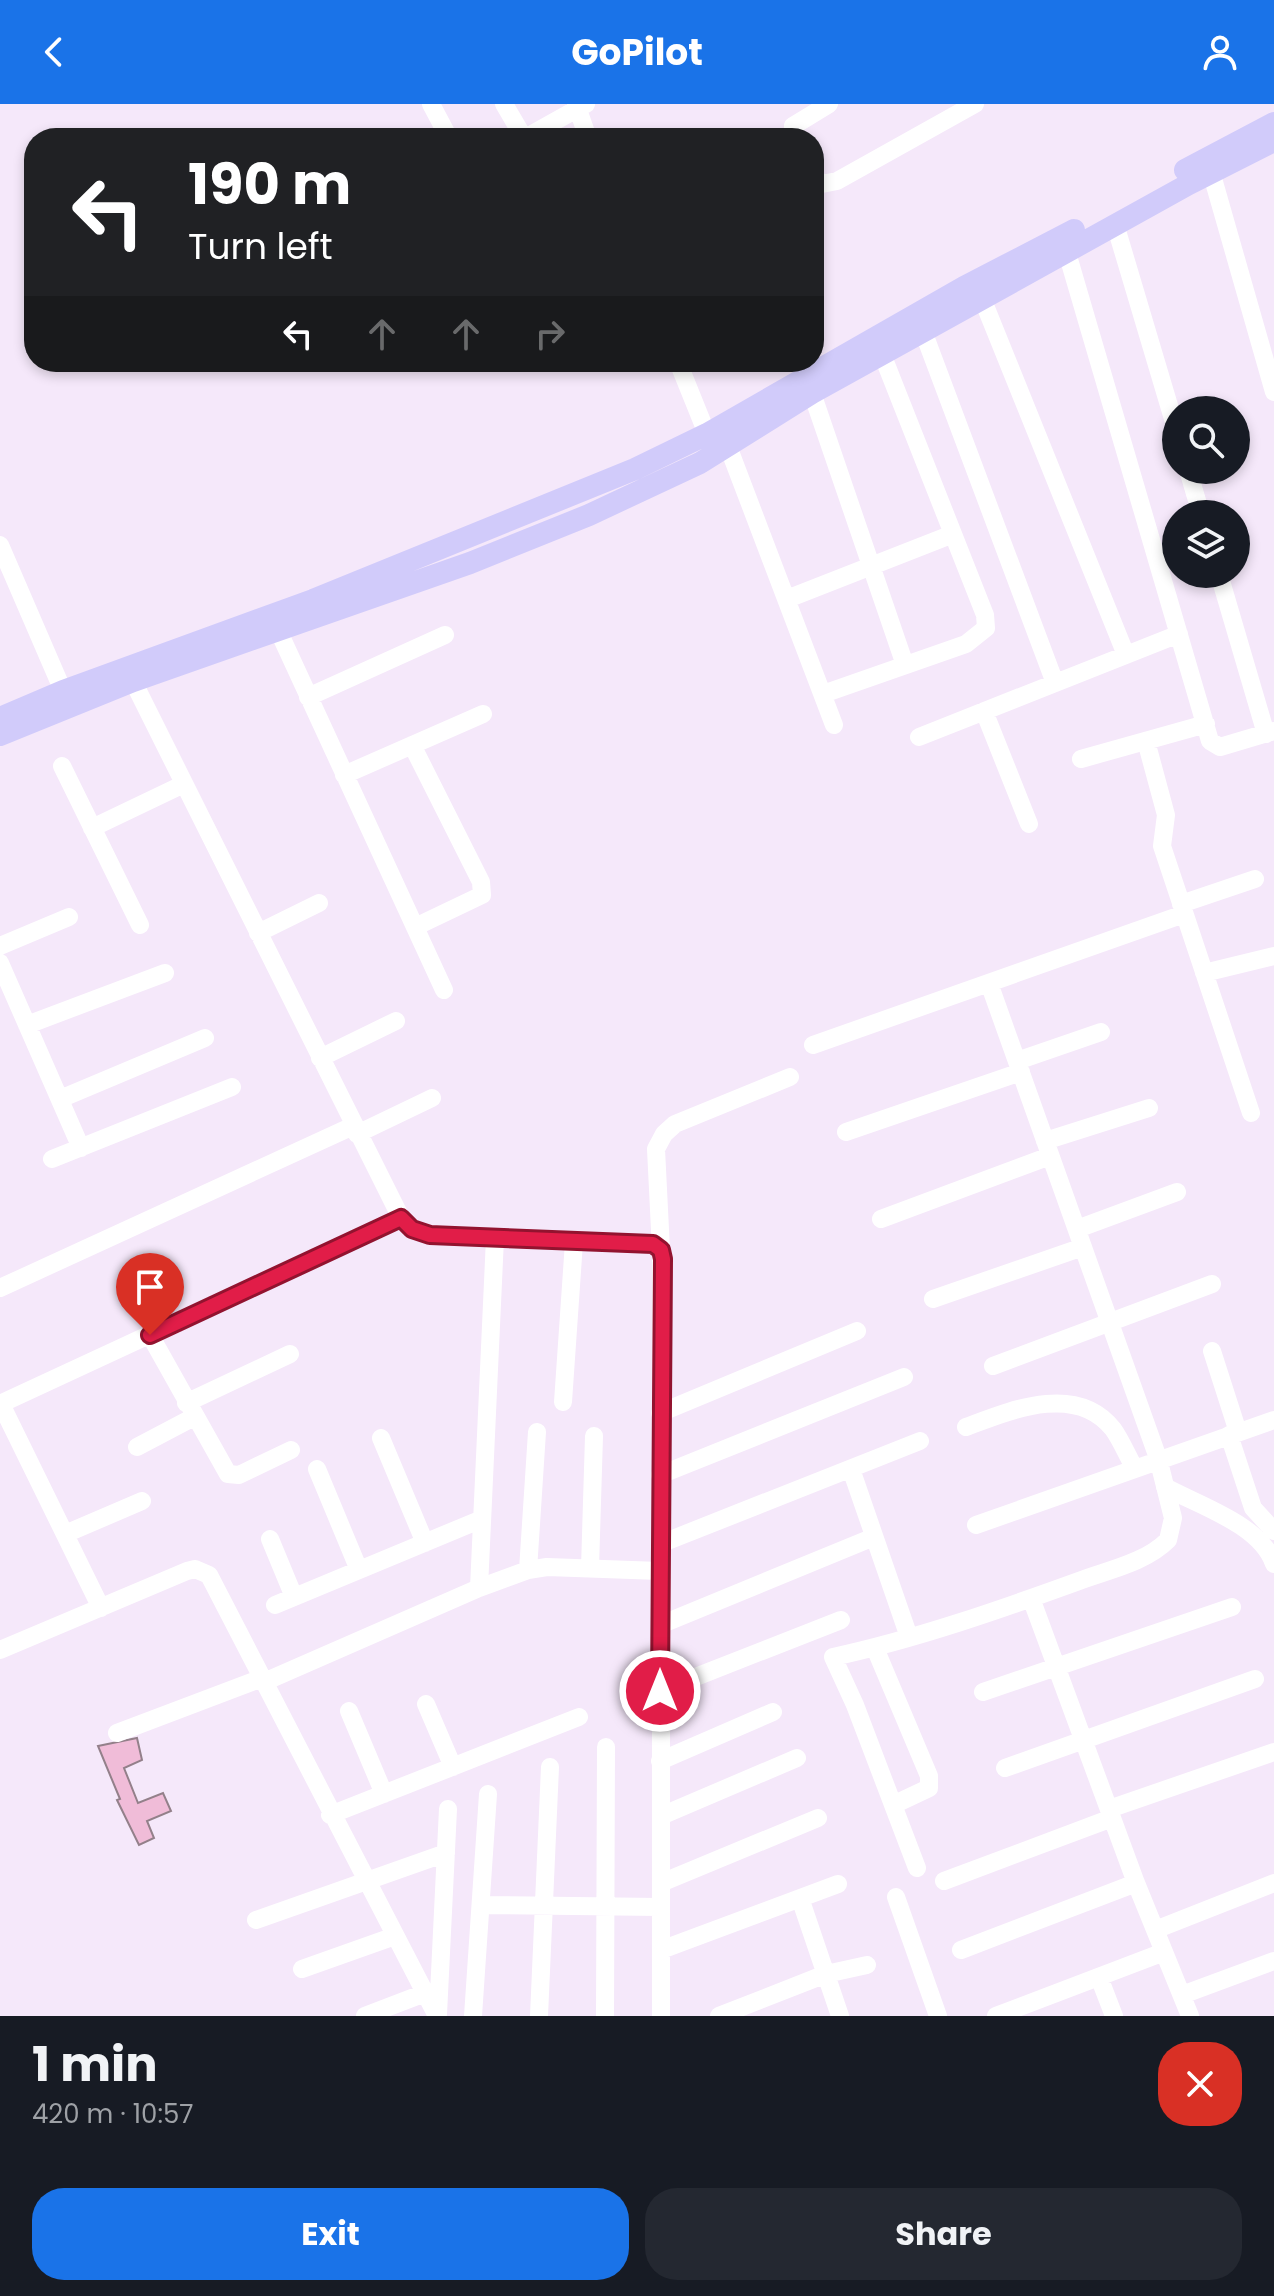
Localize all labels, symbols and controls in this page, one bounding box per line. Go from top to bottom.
text: GoPilot [571,27,703,78]
icon: back [32,30,76,74]
icon: person [1198,30,1242,74]
text: 190 m [188,145,351,224]
icon: left [56,160,160,264]
text: Turn left [188,221,333,272]
icon: left [276,312,320,356]
icon: ahead [360,312,404,356]
icon: ahead [444,312,488,356]
icon: right [528,312,572,356]
map controls [1162,396,1250,588]
button: search [1162,396,1250,484]
button: layers [1162,500,1250,588]
pin [116,1253,184,1335]
icon: arrive [128,1265,172,1309]
position arrow [618,1649,702,1733]
text: 1 min [32,2031,158,2098]
button: close [1158,2042,1242,2126]
text: 420 m · 10:57 [32,2096,193,2132]
button: Exit [32,2188,629,2280]
button: Share [645,2188,1242,2280]

